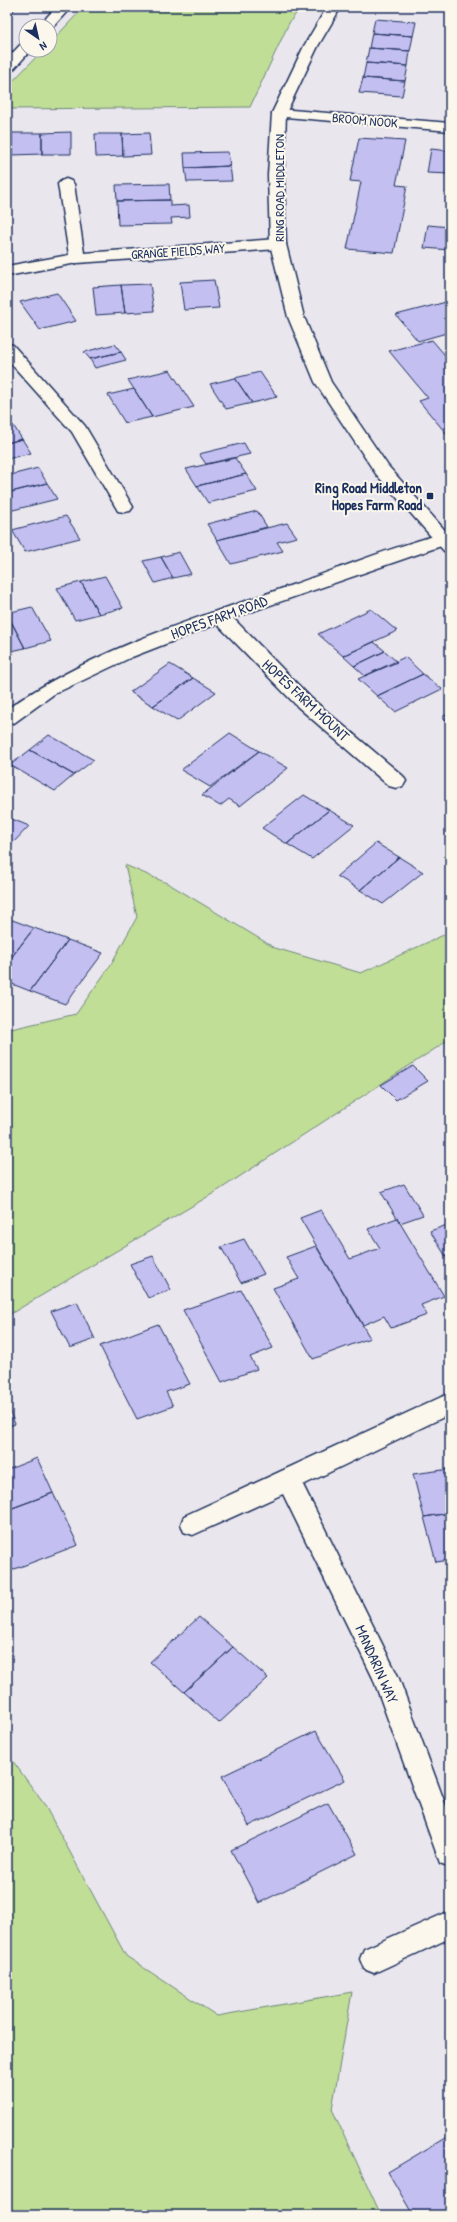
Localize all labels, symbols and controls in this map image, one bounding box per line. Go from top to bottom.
north arrow [18,18,58,58]
text: N [37,39,50,54]
street label: BROOM NOOK [331,108,399,132]
street label: RING ROAD MIDDLETON [270,134,288,242]
street label: GRANGE FIELDS WAY [130,239,226,263]
place label: Ring Road Middleton Hopes Farm Road [315,477,422,516]
marker: Ring Road Middleton Hopes Farm Road [425,491,435,501]
street label: HOPES FARM ROAD [168,590,271,644]
street label: HOPES FARM MOUNT [258,654,355,747]
street label: MANDARIN WAY [350,1622,404,1707]

